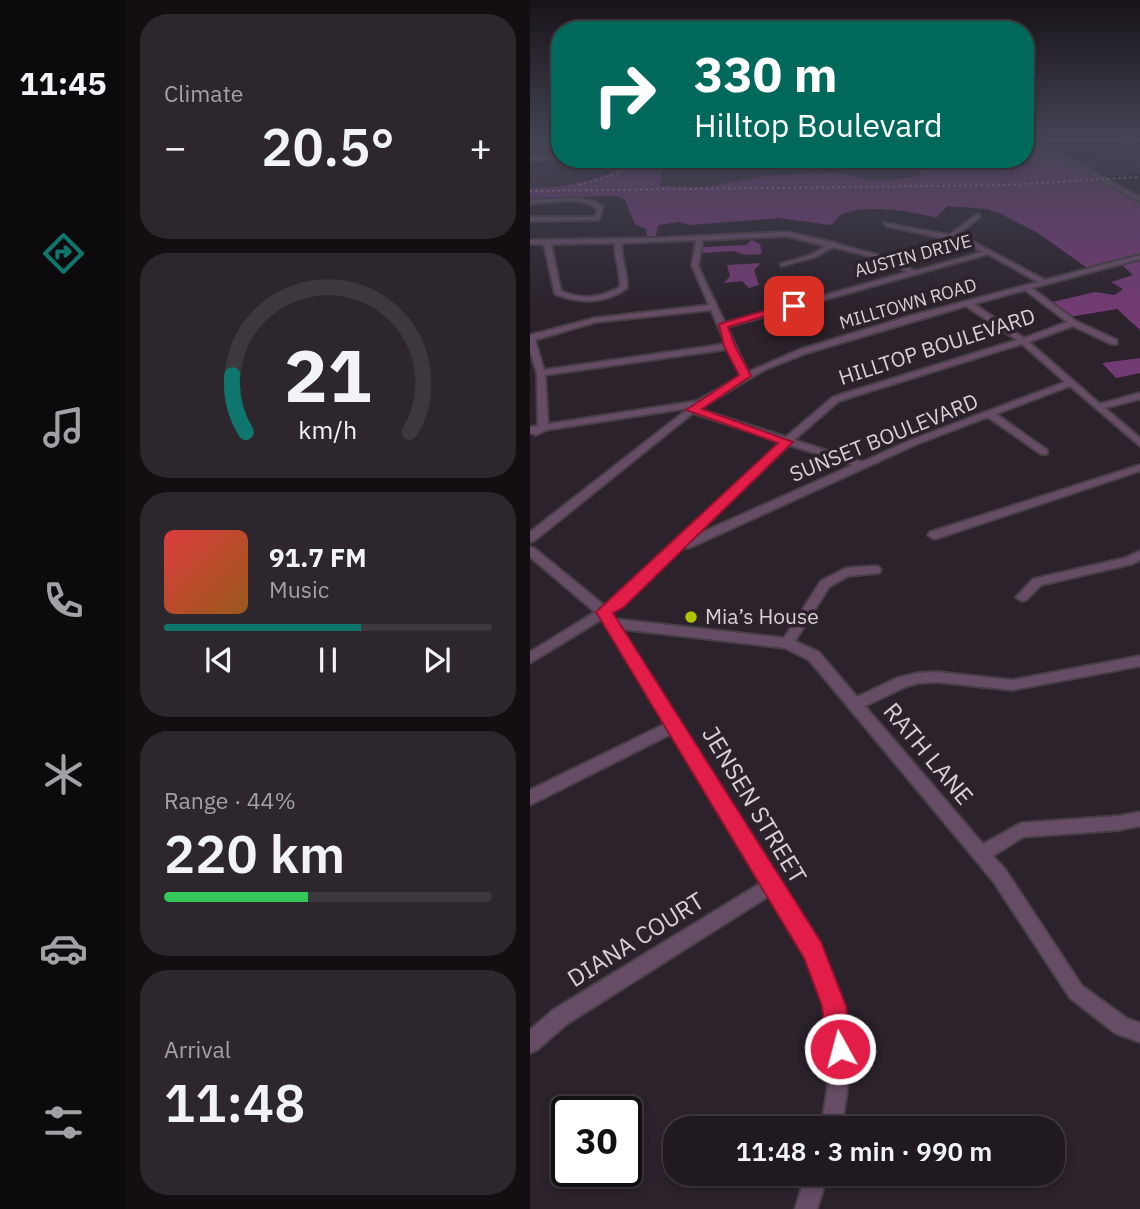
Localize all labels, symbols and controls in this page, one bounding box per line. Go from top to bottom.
text: 330 m [694,42,838,105]
icon: right [579,49,670,140]
text: 11:45 [19,62,107,104]
text: Climate [164,78,243,108]
text: Hilltop Boulevard [694,104,943,146]
text: 20.5° [261,113,395,180]
text: − [164,122,187,171]
text: + [469,122,492,171]
icon: directions [39,229,88,278]
street label: AUSTIN DRIVE [852,229,974,282]
street label: MILLTOWN ROAD [837,273,979,334]
pin [764,276,824,336]
icon: arrive [775,287,813,325]
street label: HILLTOP BOULEVARD [835,301,1039,391]
text: 21 [284,327,372,422]
street label: SUNSET BOULEVARD [785,386,982,488]
icon: music [39,403,88,452]
text: km/h [299,412,357,445]
text: 91.7 FM [269,540,367,574]
text: Music [269,574,329,604]
icon: phone [39,576,88,625]
place label: Mia’s House [705,602,819,630]
marker: Mia’s House [683,609,699,625]
icon: previous [200,641,238,679]
icon: pause [309,641,347,679]
icon: next [418,641,456,679]
street label: RATH LANE [877,695,981,811]
street label: JENSEN STREET [695,720,815,889]
icon: climate [39,750,88,799]
text: Range · 44% [164,785,296,815]
text: 220 km [164,820,345,887]
street label: DIANA COURT [561,884,710,994]
icon: car [39,924,88,973]
position arrow [803,1012,877,1086]
text: Arrival [164,1034,231,1064]
text: 11:48 [164,1069,305,1136]
speed limit sign: 30 [551,1096,642,1187]
icon: filters [39,1098,88,1147]
text: 11:48 · 3 min · 990 m [736,1134,992,1168]

